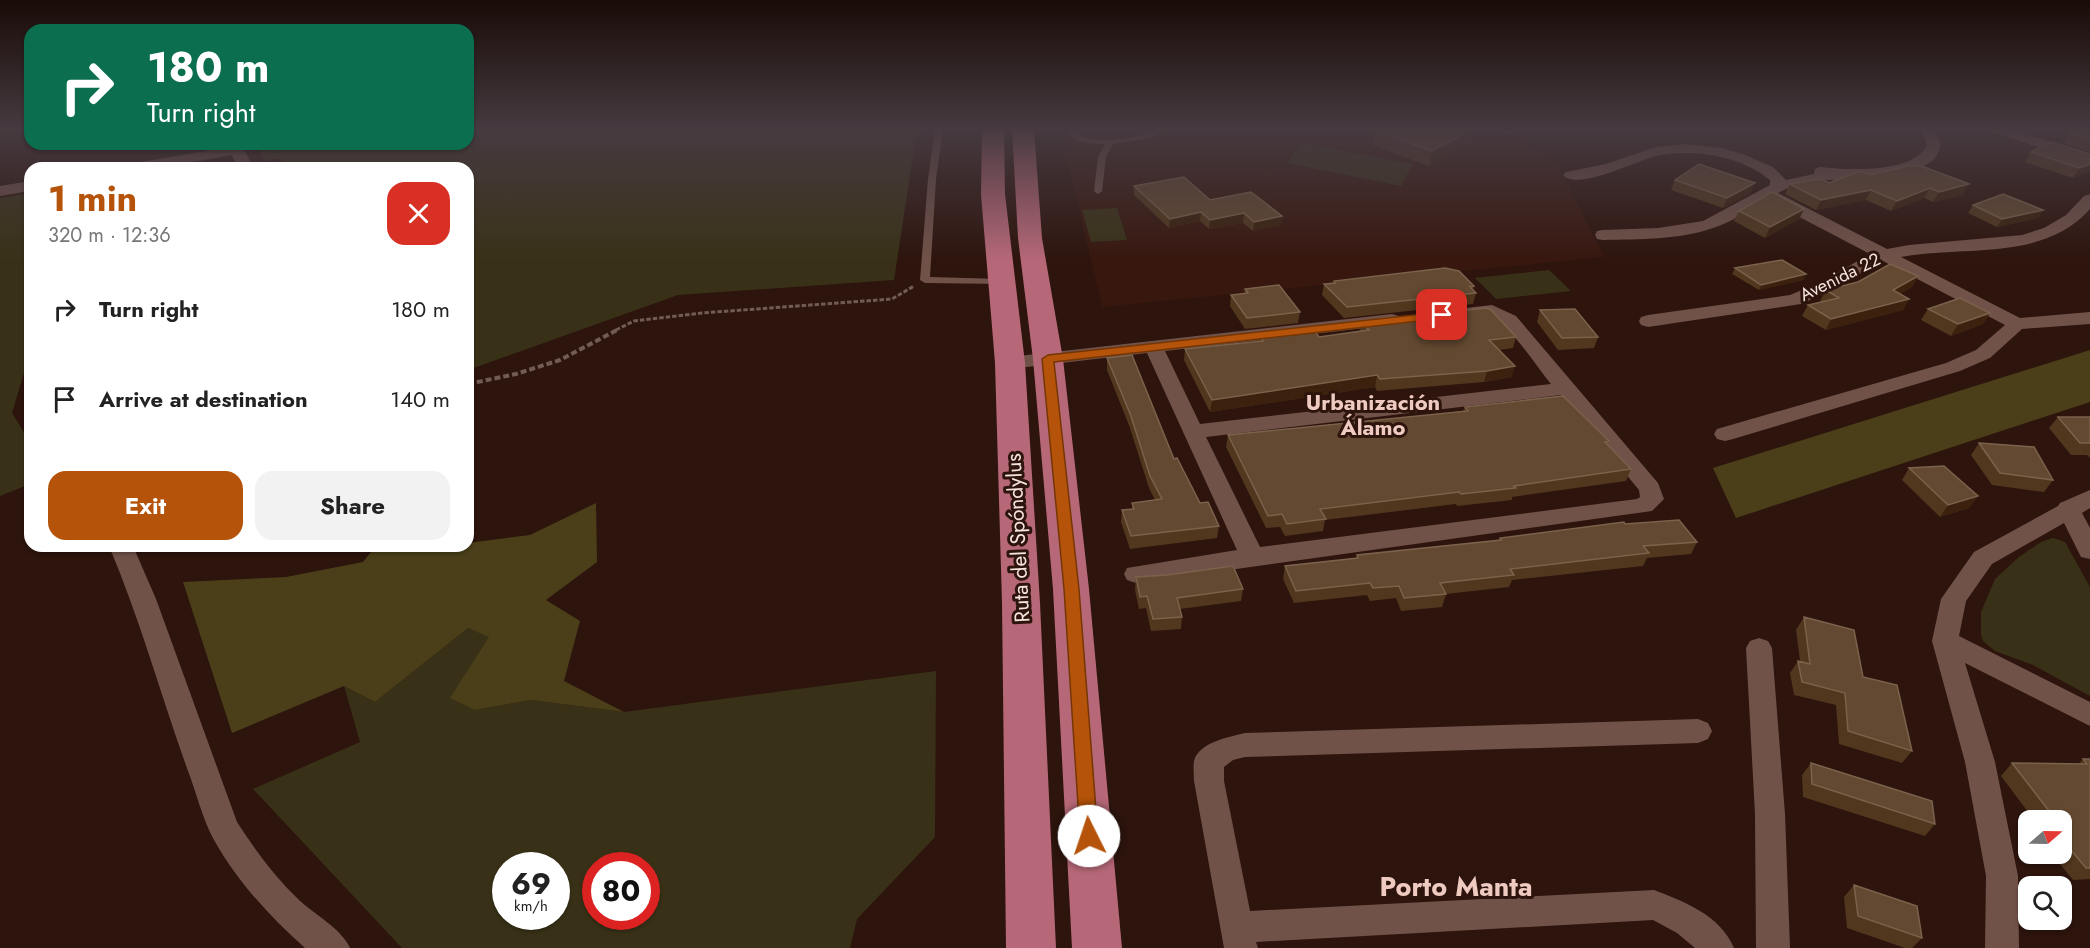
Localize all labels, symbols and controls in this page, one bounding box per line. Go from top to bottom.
text: 180 m [147,37,270,98]
icon: right [48,48,126,126]
text: Turn right [147,93,255,132]
text: 1 min [48,172,137,224]
button: close [387,182,450,245]
text: 320 m · 12:36 [48,221,171,250]
street label: Avenida 22 [1795,246,1885,308]
pin [1416,289,1467,340]
icon: right [48,293,81,326]
text: Turn right [99,293,199,325]
text: 180 m [391,293,450,325]
icon: arrive [1425,298,1458,331]
icon: arrive [48,383,81,416]
text: Arrive at destination [99,383,308,415]
text: 140 m [390,383,450,415]
district label: Urbanización Álamo [1306,386,1440,443]
street label: Ruta del Spóndylus [999,453,1037,623]
button: Exit [48,471,243,540]
button: Share [255,471,450,540]
position arrow [1057,804,1121,868]
north arrow [2018,810,2072,864]
map controls [2018,810,2072,930]
speed limit sign: 80 [582,852,660,930]
text: 69 [511,862,551,905]
district label: Porto Manta [1380,867,1532,906]
button: search [2018,876,2072,930]
text: km/h [514,895,548,917]

